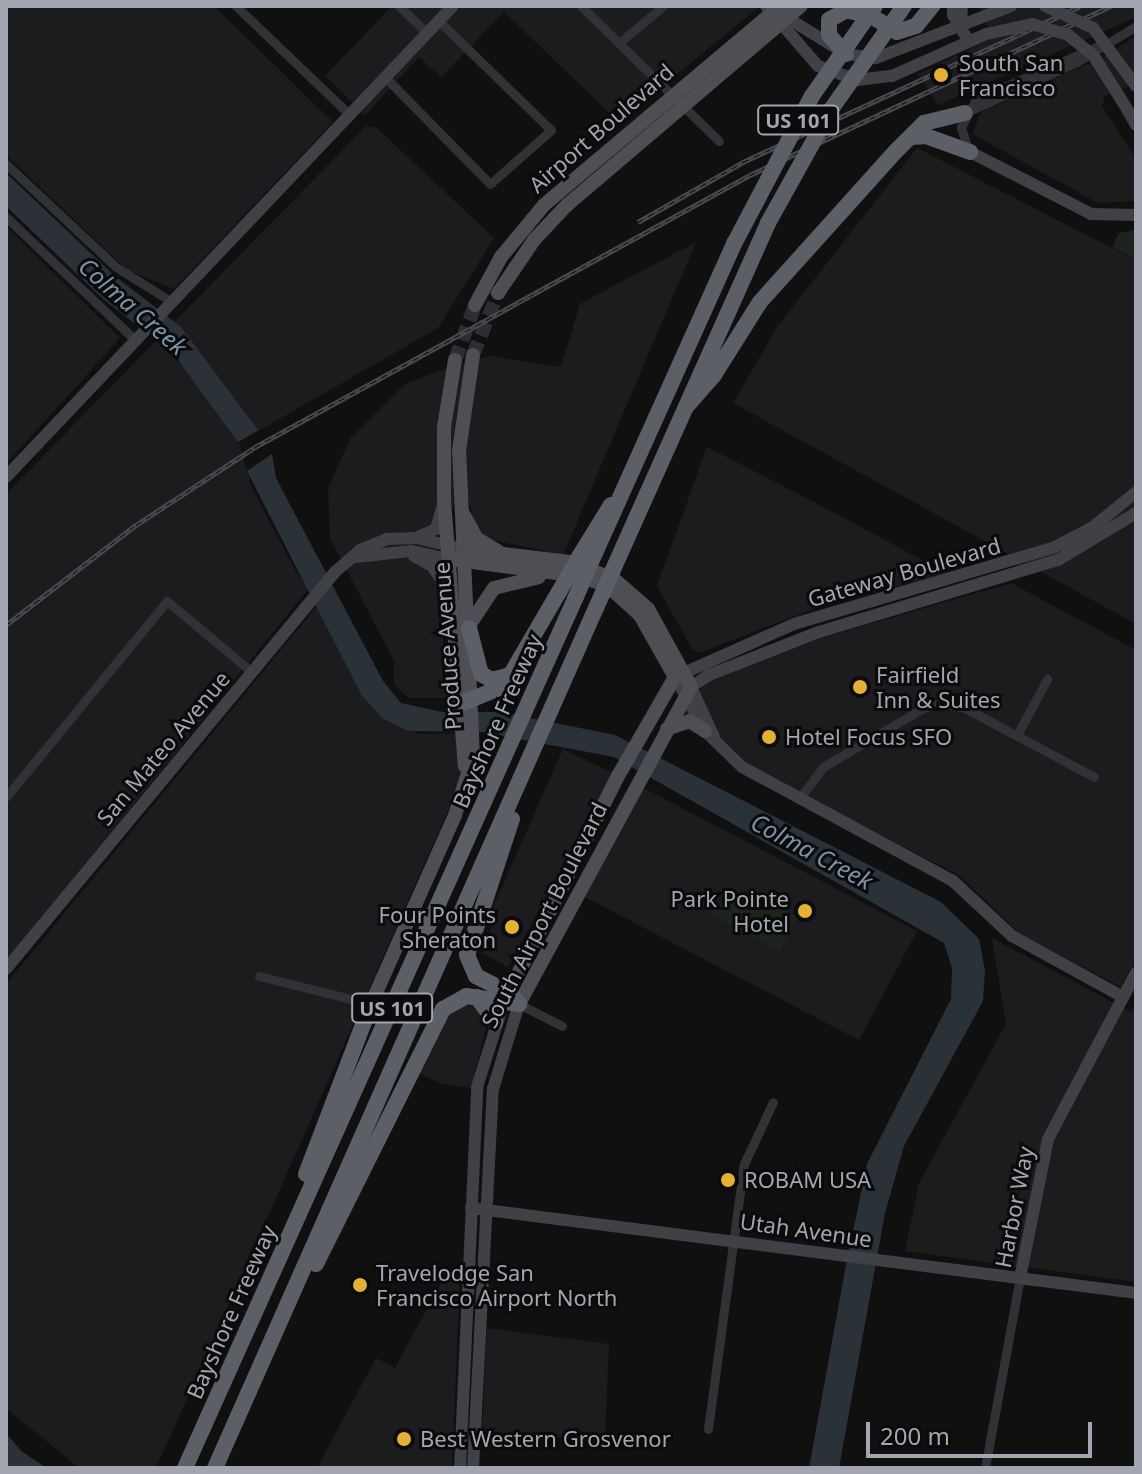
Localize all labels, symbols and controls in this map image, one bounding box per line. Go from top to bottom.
place label: South San Francisco [959,49,1063,100]
street label: Airport Boulevard [523,58,679,198]
marker: South San Francisco [930,64,952,86]
road number: US 101 [756,104,840,136]
water label: Colma Creek [73,251,193,361]
street label: Gateway Boulevard [805,532,1003,612]
street label: Produce Avenue [428,561,466,731]
street label: Bayshore Freeway [447,630,547,812]
place label: Fairfield Inn & Suites [876,661,1000,712]
street label: San Mateo Avenue [91,666,235,830]
marker: Fairfield Inn & Suites [851,678,869,696]
place label: Hotel Focus SFO [785,724,952,750]
marker: Hotel Focus SFO [760,728,778,746]
street label: South Airport Boulevard [476,798,612,1032]
water label: Colma Creek [746,807,878,895]
place label: Park Pointe Hotel [671,885,789,936]
place label: Four Points Sheraton [378,901,496,952]
marker: Park Pointe Hotel [796,902,814,920]
marker: Four Points Sheraton [503,918,521,936]
road number: US 101 [350,992,434,1024]
street label: Harbor Way [989,1144,1039,1270]
place label: ROBAM USA [744,1167,871,1193]
marker: ROBAM USA [719,1171,737,1189]
street label: Utah Avenue [738,1208,874,1252]
street label: Bayshore Freeway [181,1221,281,1403]
place label: Travelodge San Francisco Airport North [376,1259,617,1310]
marker: Travelodge San Francisco Airport North [351,1276,369,1294]
scale bar [870,1406,1096,1456]
text: 200 m [880,1419,950,1452]
place label: Best Western Grosvenor [420,1426,671,1452]
marker: Best Western Grosvenor [395,1430,413,1448]

